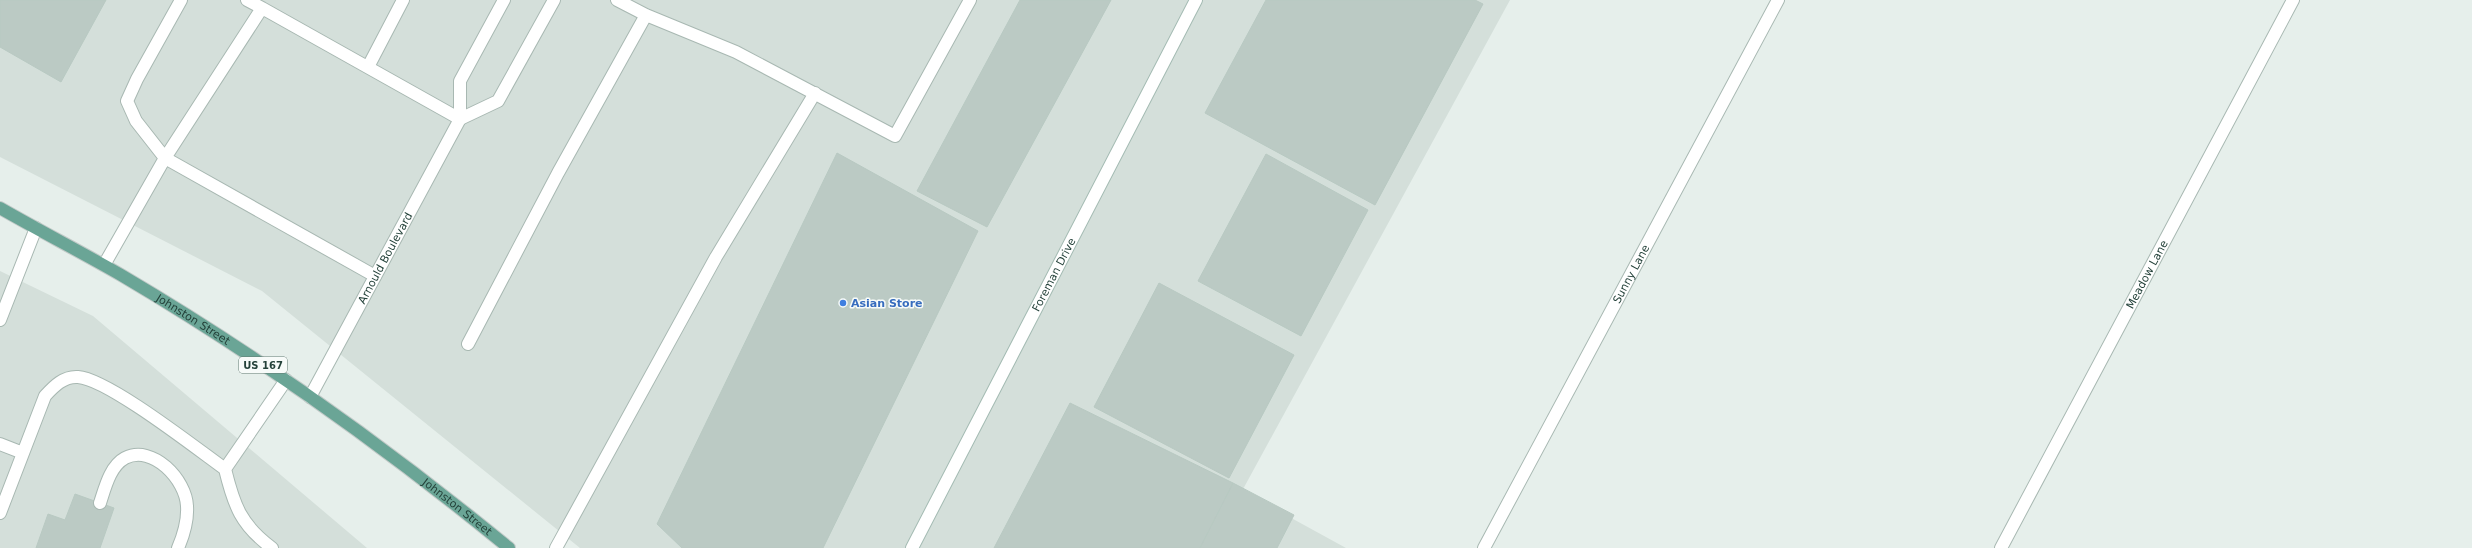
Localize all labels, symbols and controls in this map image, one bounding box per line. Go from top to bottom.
street label: Arnould Boulevard [355,210,415,306]
street label: Foreman Drive [1029,235,1078,314]
street label: Meadow Lane [2123,238,2170,311]
street label: Sunny Lane [1610,242,1652,305]
street label: Johnston Street [153,291,233,348]
place label: Asian Store [851,297,923,310]
marker: Asian Store [838,298,848,308]
road number: US 167 [239,357,287,373]
street label: Johnston Street [419,475,495,538]

